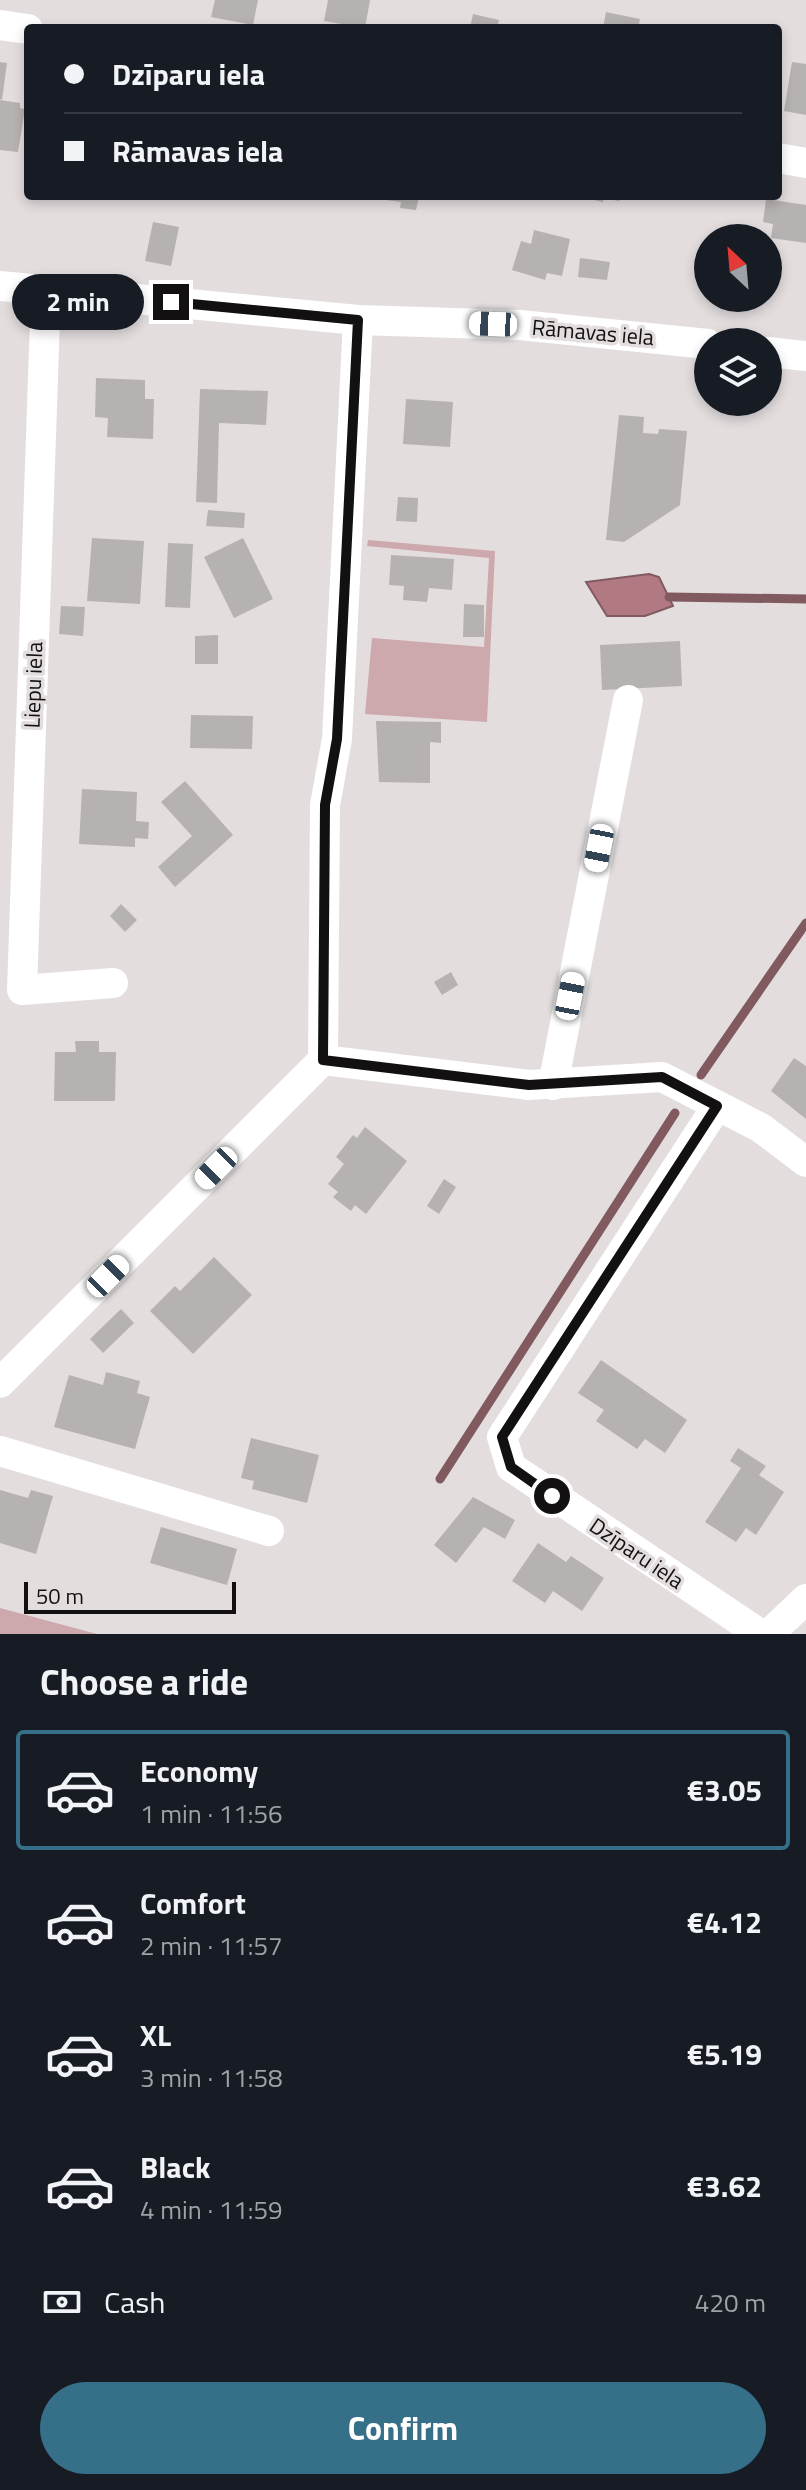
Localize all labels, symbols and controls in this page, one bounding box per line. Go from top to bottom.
text: Dzīparu iela [112,51,265,97]
text: Rāmavas iela [112,128,283,174]
north arrow [694,224,782,312]
map controls [694,224,782,416]
callout: 2 min [11,274,143,330]
text: 2 min [46,282,110,321]
route end [153,284,189,320]
street label: Rāmavas iela [531,310,655,354]
car [469,311,517,337]
button: layers [694,328,782,416]
street label: Liepu iela [14,641,52,729]
car [583,822,615,874]
car [554,970,586,1022]
car [191,1143,241,1193]
car [83,1251,133,1301]
route start [534,1478,570,1514]
street label: Dzīparu iela [583,1509,691,1597]
scale bar [24,1578,236,1614]
text: 50 m [36,1579,84,1613]
text: Choose a ride [40,1654,248,1709]
text: Economy [140,1748,258,1794]
icon: car [44,1754,116,1826]
text: €3.05 [687,1767,762,1813]
text: 1 min · 11:56 [140,1794,283,1833]
text: Comfort [140,1880,246,1926]
icon: car [44,1886,116,1958]
text: €4.12 [687,1899,762,1945]
text: 2 min · 11:57 [140,1926,283,1965]
text: XL [140,2012,171,2058]
icon: car [44,2018,116,2090]
text: €5.19 [687,2031,762,2077]
text: 3 min · 11:58 [140,2058,283,2097]
text: Black [140,2144,211,2190]
icon: car [44,2150,116,2222]
text: €3.62 [687,2163,762,2209]
text: 4 min · 11:59 [140,2190,283,2229]
text: Cash [104,2279,165,2325]
icon: cash [40,2280,84,2324]
text: 420 m [695,2283,766,2322]
button: Confirm [40,2382,766,2474]

